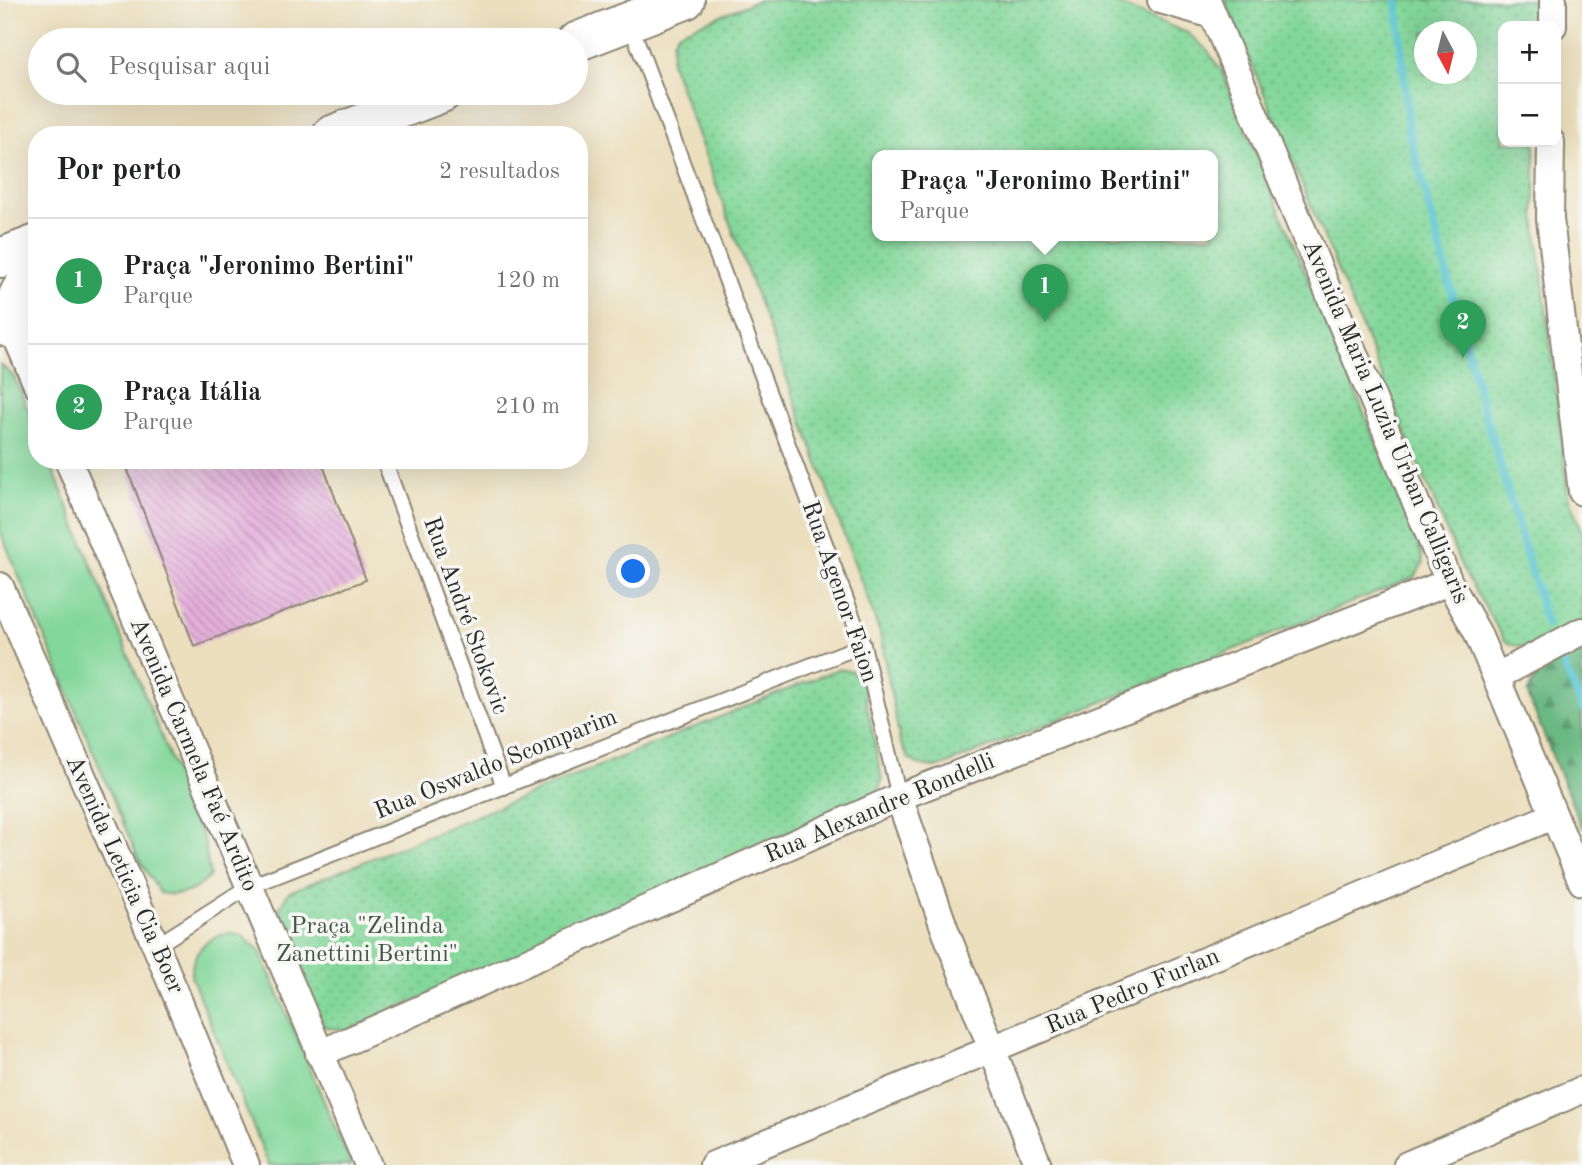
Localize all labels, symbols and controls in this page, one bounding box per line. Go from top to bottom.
north arrow [1414,21,1477,84]
map controls [1498,21,1561,147]
button: + [1498,21,1561,84]
search box [28,28,588,105]
icon: search [52,48,90,86]
text: Pesquisar aqui [108,54,270,80]
button: − [1498,84,1561,147]
popup [872,150,1218,241]
text: Por perto [56,156,182,186]
text: 2 resultados [439,160,560,183]
text: Praça "Jeronimo Bertini" [899,169,1191,195]
text: Parque [899,200,969,223]
street label: Avenida Maria Luzia Urban Calligaris [1297,237,1473,607]
text: Praça "Jeronimo Bertini" [123,254,414,280]
pin: 1 [1022,264,1068,322]
text: 1 [72,269,86,292]
text: 120 m [495,269,560,292]
text: Parque [123,285,193,308]
pin: 2 [1440,300,1486,358]
text: Praça Itália [123,380,261,406]
text: 2 [72,395,86,418]
text: 210 m [495,395,560,418]
text: Parque [123,411,193,434]
street label: Rua Agenor Faion [797,498,881,686]
street label: Rua André Stokovic [418,514,512,718]
your location [616,554,650,588]
street label: Avenida Carmela Faé Ardito [124,615,262,895]
street label: Rua Oswaldo Scomparim [371,705,621,825]
street label: Rua Alexandre Rondelli [762,750,998,868]
street label: Avenida Leticia Cia Boer [61,752,187,998]
park label: Praça "Zelinda Zanettini Bertini" [276,915,458,967]
street label: Rua Pedro Furlan [1043,945,1223,1039]

